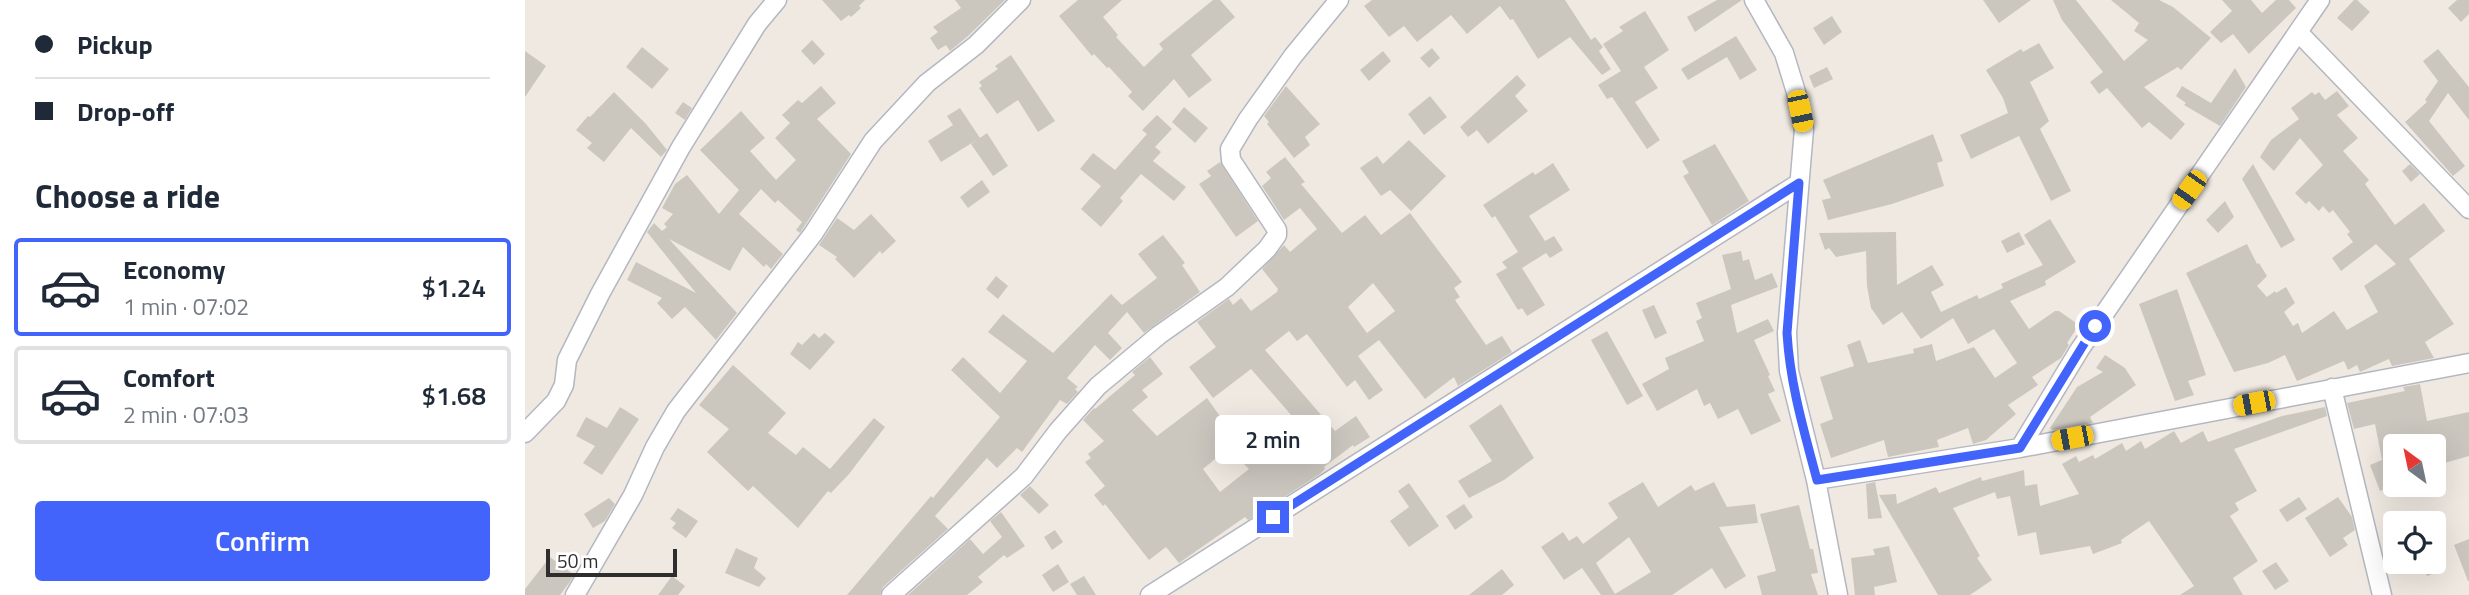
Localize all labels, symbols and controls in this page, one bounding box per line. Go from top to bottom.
text: Pickup [77,25,153,64]
car [1786,88,1815,134]
text: Drop-off [77,92,174,131]
car [2169,167,2210,213]
text: Choose a ride [35,172,220,220]
text: Economy [123,250,225,289]
icon: car [39,256,102,319]
text: $1.24 [422,268,486,307]
text: 1 min · 07:02 [123,289,249,324]
route start [2079,310,2111,342]
text: Comfort [123,358,215,397]
icon: car [39,364,102,427]
text: $1.68 [422,376,486,415]
car [2232,389,2277,417]
text: 2 min · 07:03 [123,397,249,432]
callout: 2 min [1215,416,1331,464]
text: 2 min [1245,422,1301,457]
car [2050,424,2095,452]
north arrow [2383,434,2447,497]
map controls [2383,434,2446,574]
button: Confirm [35,501,490,581]
route end [1257,501,1289,533]
button: locate [2383,511,2446,574]
scale bar [546,546,677,578]
text: 50 m [557,546,598,575]

